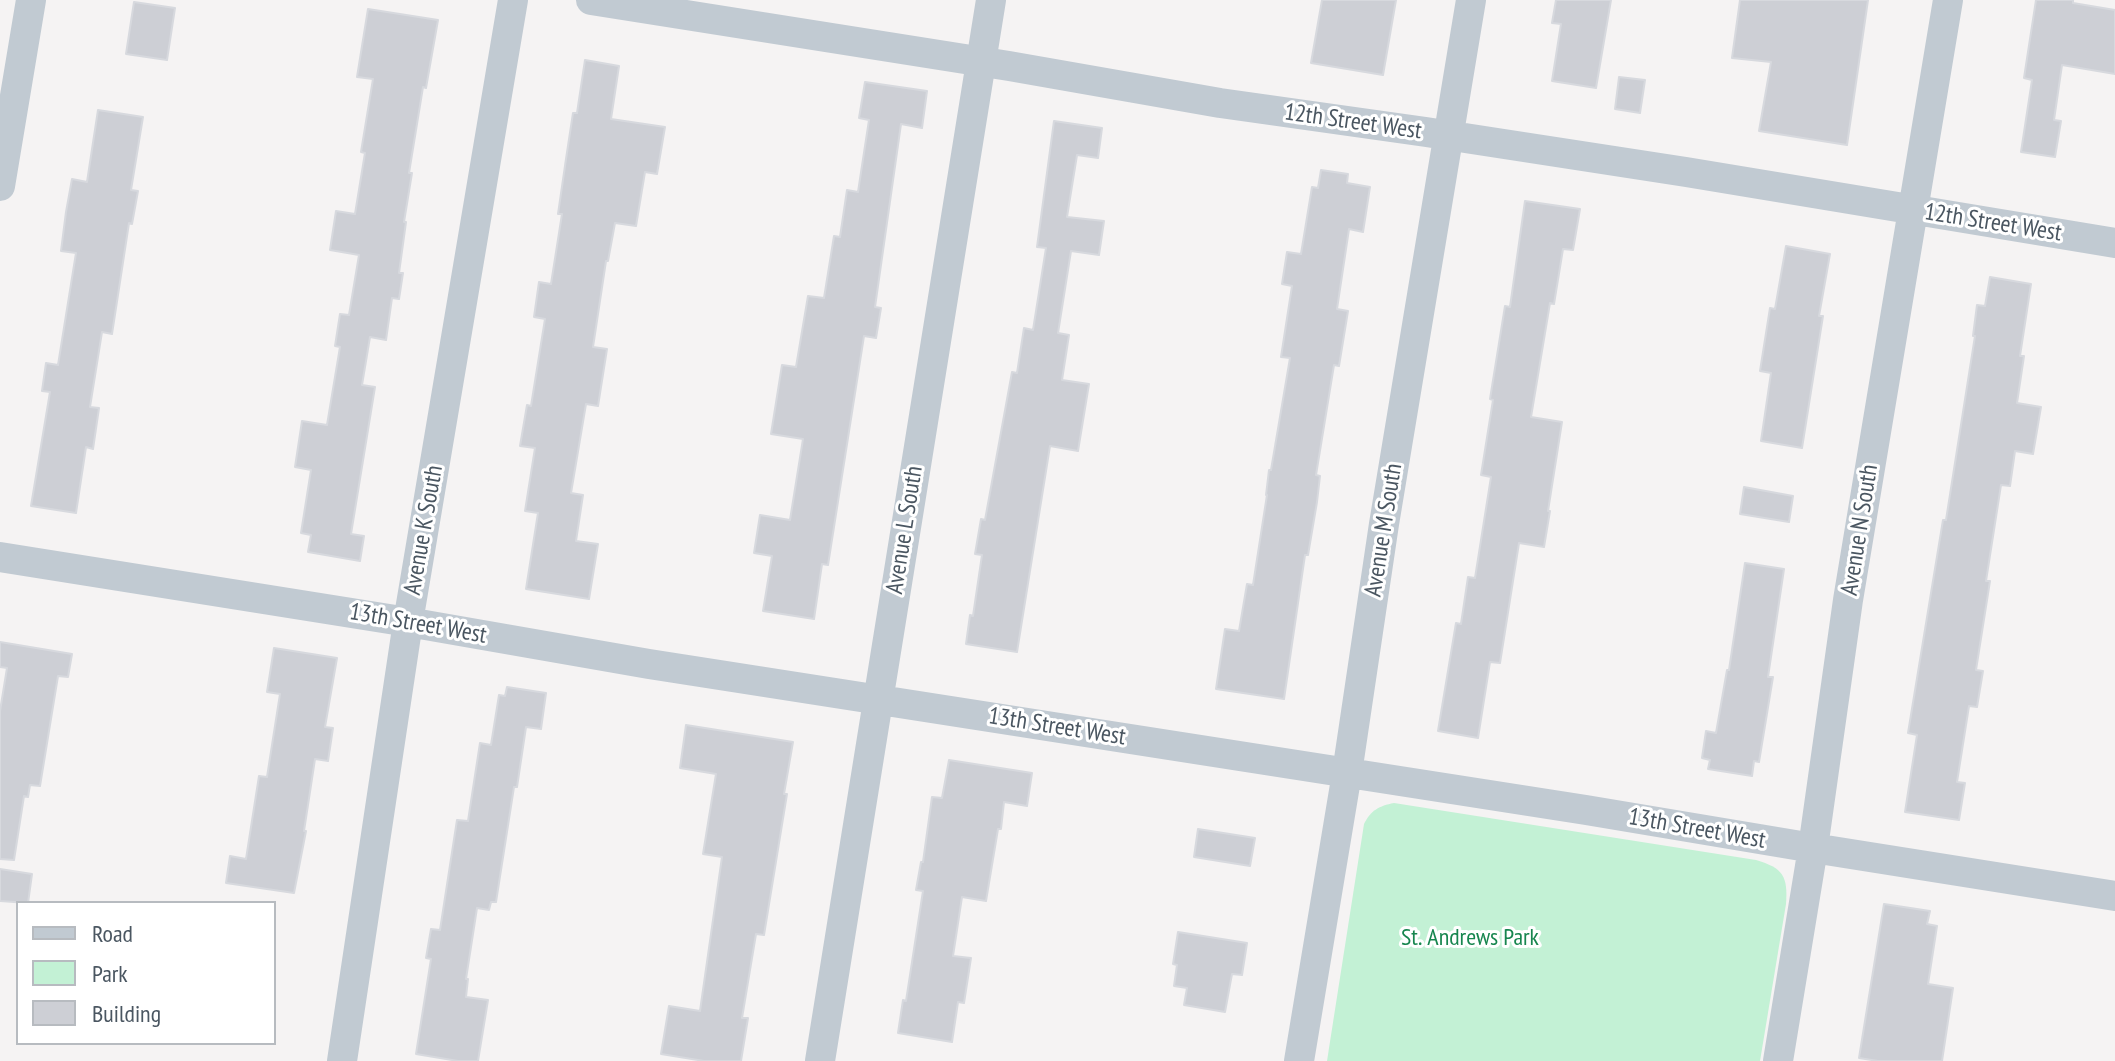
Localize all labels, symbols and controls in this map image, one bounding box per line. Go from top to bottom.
street label: 12th Street West [1282,98,1424,146]
street label: 12th Street West [1922,198,2064,248]
street label: Avenue M South [1359,461,1409,599]
street label: Avenue K South [398,463,450,597]
street label: Avenue N South [1835,463,1885,597]
street label: Avenue L South [881,464,929,596]
street label: 13th Street West [347,598,489,650]
street label: 13th Street West [986,702,1128,752]
street label: 13th Street West [1626,803,1768,855]
legend [16,901,276,1045]
text: Road [92,918,133,949]
park label: St. Andrews Park [1401,924,1539,952]
text: Park [92,958,128,989]
text: Building [92,998,161,1029]

